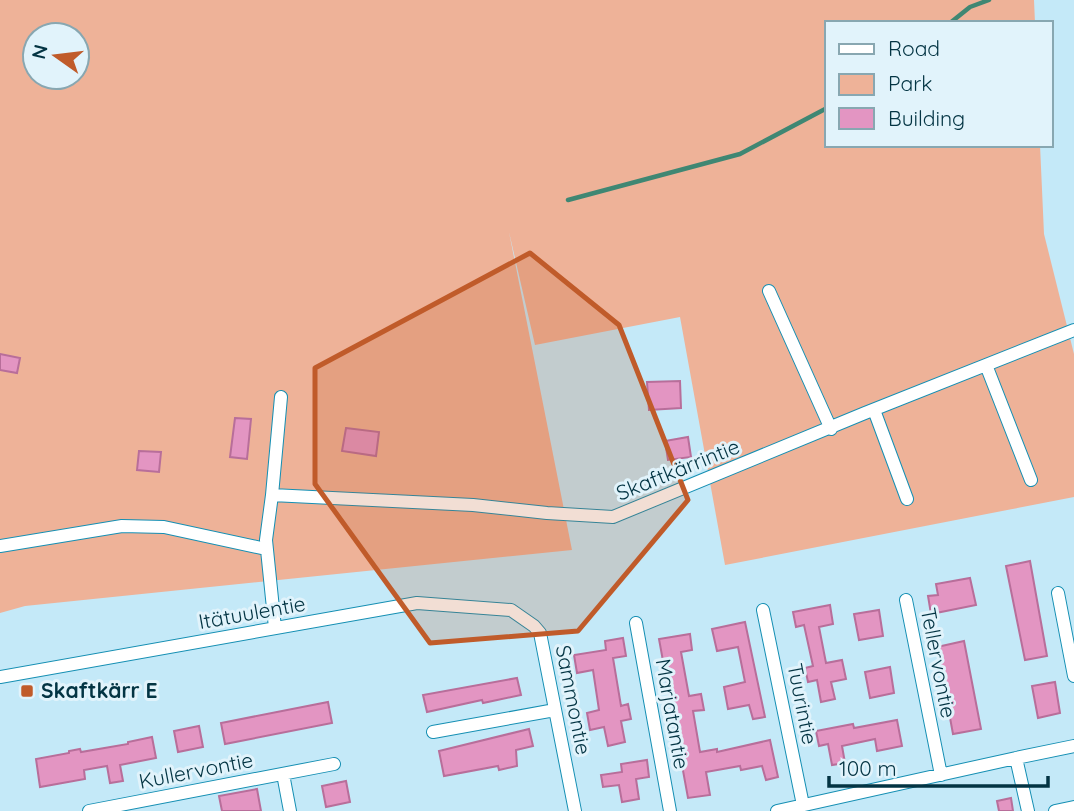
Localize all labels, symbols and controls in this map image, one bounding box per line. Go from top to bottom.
north arrow [21,21,91,91]
legend [825,21,1053,147]
text: Road [888,35,940,61]
text: N [26,42,53,62]
text: Park [888,70,932,96]
text: Building [888,105,965,131]
street label: Skaftkärrintie [612,433,743,506]
street label: Itätuulentie [196,590,307,634]
street label: Tellervontie [916,605,962,720]
street label: Sammontie [551,643,597,757]
street label: Marjatantie [650,657,695,771]
street label: Tuurintie [782,661,824,747]
place label: Skaftkärr E [41,677,158,703]
marker: Skaftkärr E [19,683,35,699]
scale bar [829,744,1048,788]
street label: Kullervontie [137,746,255,794]
text: 100 m [839,755,897,781]

